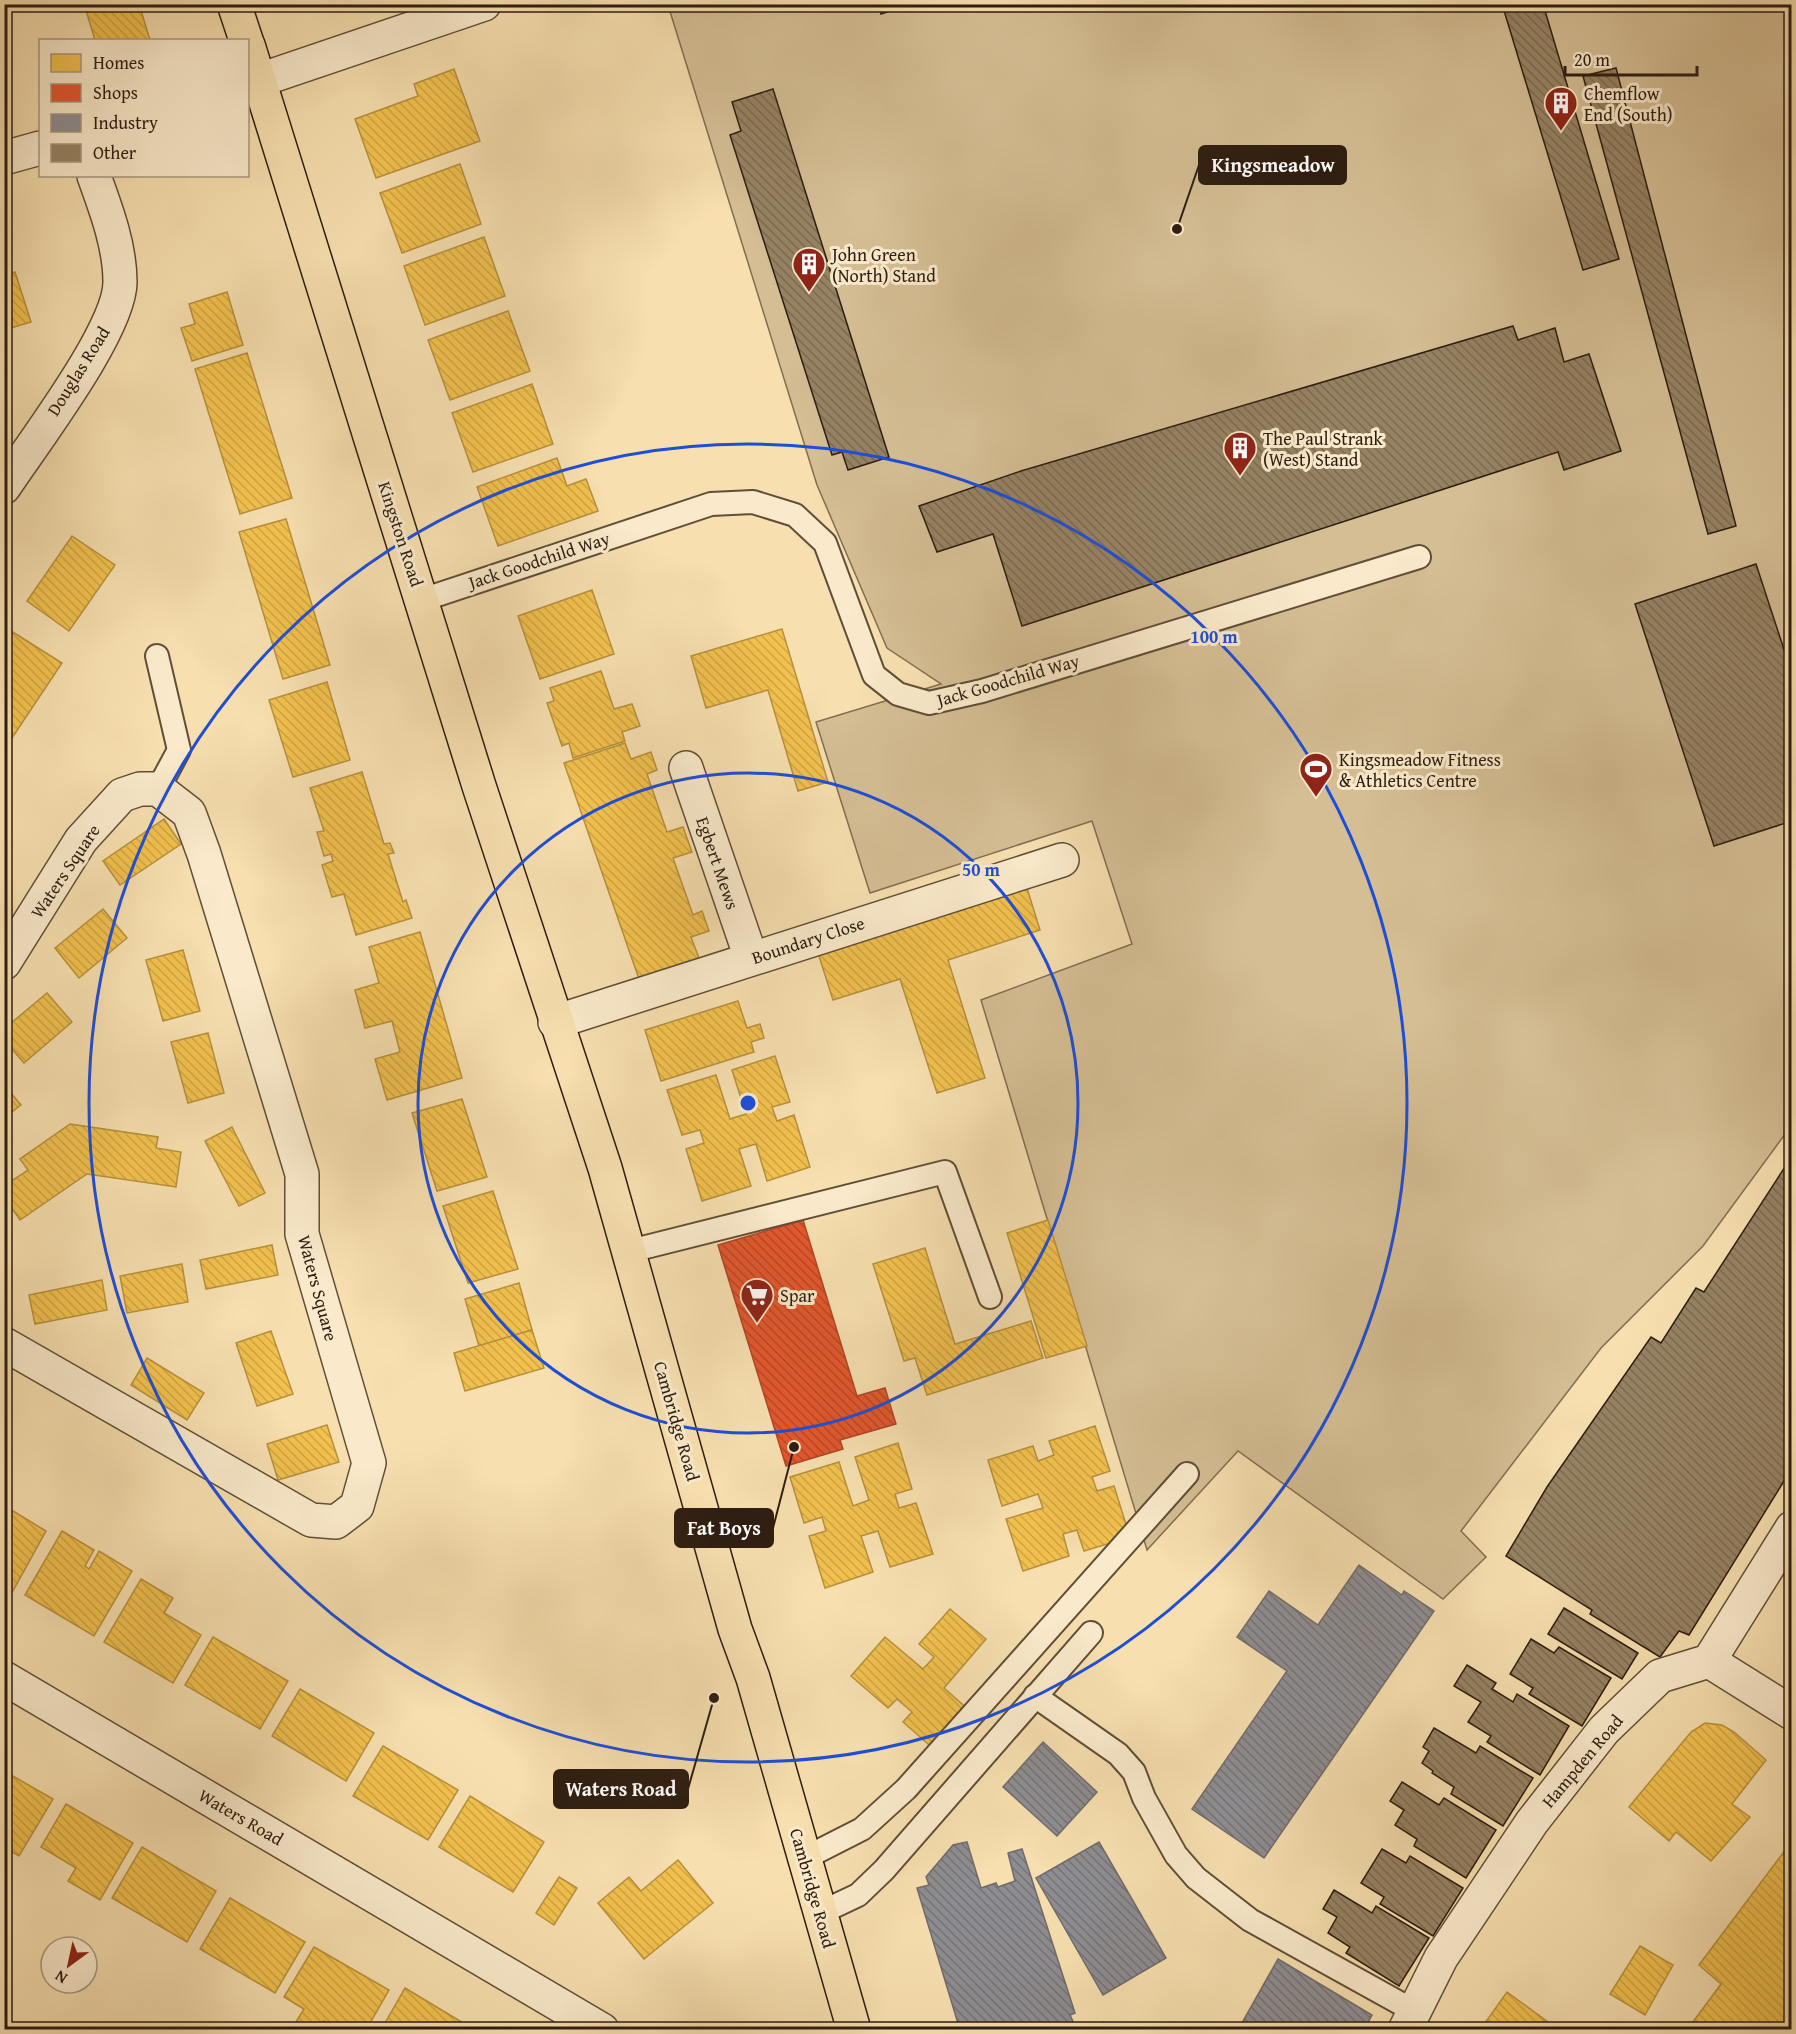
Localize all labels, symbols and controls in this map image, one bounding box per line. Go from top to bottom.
legend [39,39,249,177]
scale bar [1565,39,1697,77]
text: 20 m [1574,46,1610,73]
text: Homes [93,49,144,76]
text: Shops [93,79,138,106]
place label: Chemflow End (South) [1584,80,1673,128]
building icon: Chemflow End (South) [1543,85,1579,132]
text: Industry [93,109,158,136]
text: Other [93,139,137,166]
callout: Kingsmeadow [1199,146,1346,184]
text: Kingsmeadow [1211,150,1335,179]
place label: John Green (North) Stand [830,241,936,289]
building icon: John Green (North) Stand [791,246,827,293]
street label: Douglas Road [40,321,116,421]
place label: The Paul Strank (West) Stand [1263,425,1384,473]
building icon: The Paul Strank (West) Stand [1222,430,1258,477]
street label: Kingston Road [371,478,431,590]
street label: Jack Goodchild Way [463,524,613,596]
text: 100 m [1190,623,1238,650]
street label: Jack Goodchild Way [932,647,1082,714]
place label: Kingsmeadow Fitness & Athletics Centre [1339,746,1501,794]
sports icon: Kingsmeadow Fitness & Athletics Centre [1298,751,1334,798]
street label: Egbert Mews [689,813,747,913]
street label: Waters Square [23,818,107,924]
text: 50 m [962,856,1001,883]
street label: Boundary Close [748,909,868,971]
centre of rings [738,1093,758,1113]
street label: Waters Square [291,1232,345,1344]
supermarket icon: Spar [739,1277,775,1324]
place label: Spar [780,1282,815,1309]
street label: Cambridge Road [647,1358,707,1484]
callout: Fat Boys [675,1509,773,1547]
text: Fat Boys [687,1513,761,1542]
street label: Hampden Road [1535,1708,1629,1814]
callout: Waters Road [554,1770,688,1808]
text: Waters Road [566,1774,677,1803]
street label: Waters Road [193,1782,289,1852]
street label: Cambridge Road [783,1825,843,1951]
north arrow [39,1935,99,1995]
text: N [50,1964,72,1991]

